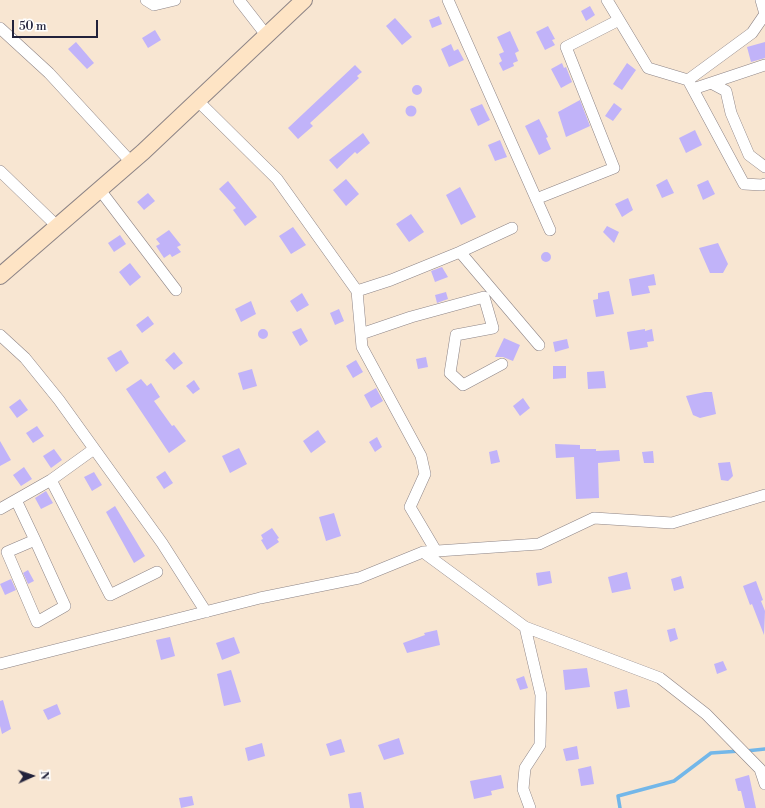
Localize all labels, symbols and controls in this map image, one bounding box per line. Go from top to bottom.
scale bar [14,12,100,38]
text: 50 m [19,19,47,34]
north arrow [12,756,52,796]
text: N [37,771,51,780]

